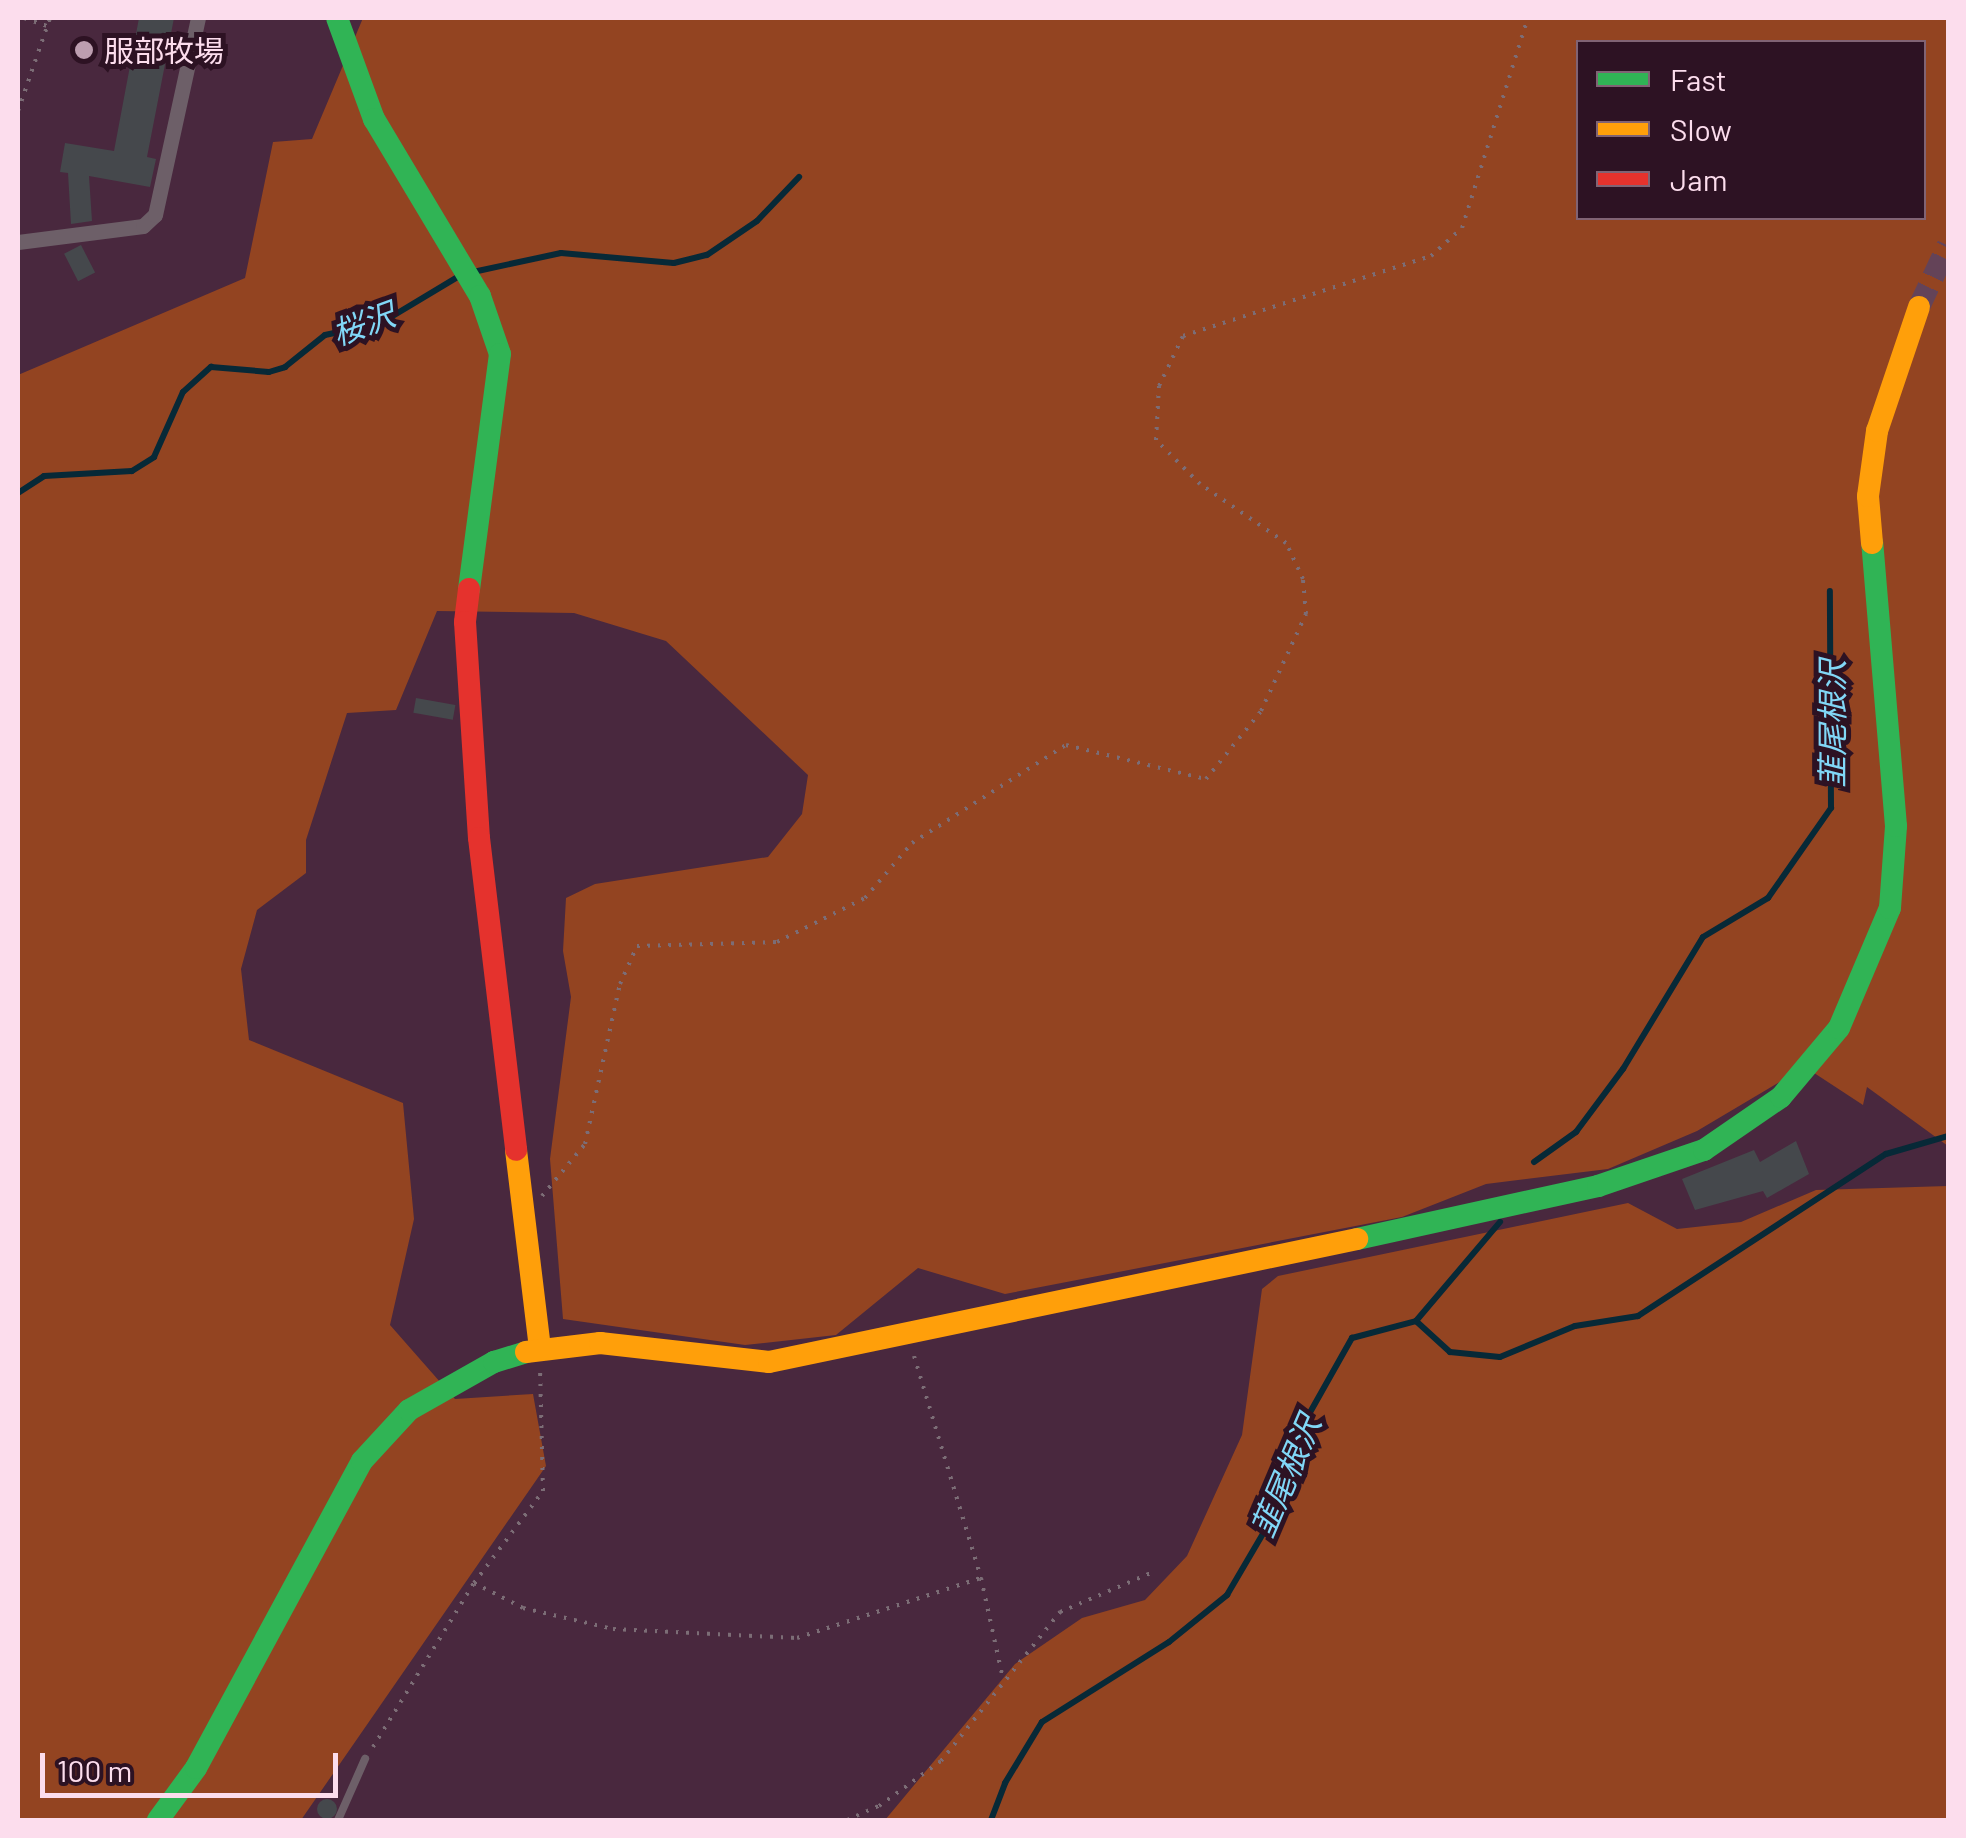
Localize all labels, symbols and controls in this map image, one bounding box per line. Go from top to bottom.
place label: 服部牧場 [104,32,224,68]
marker: 服部牧場 [73,39,95,61]
legend [1576,40,1926,220]
text: Fast [1670,61,1727,97]
text: Slow [1670,111,1732,147]
text: Jam [1670,161,1727,197]
water label: 桜沢 [326,294,400,352]
water label: 韮尾根沢 [1812,660,1850,788]
water label: 韮尾根沢 [1242,1410,1328,1542]
scale bar [45,1733,342,1795]
text: 100 m [57,1752,132,1788]

